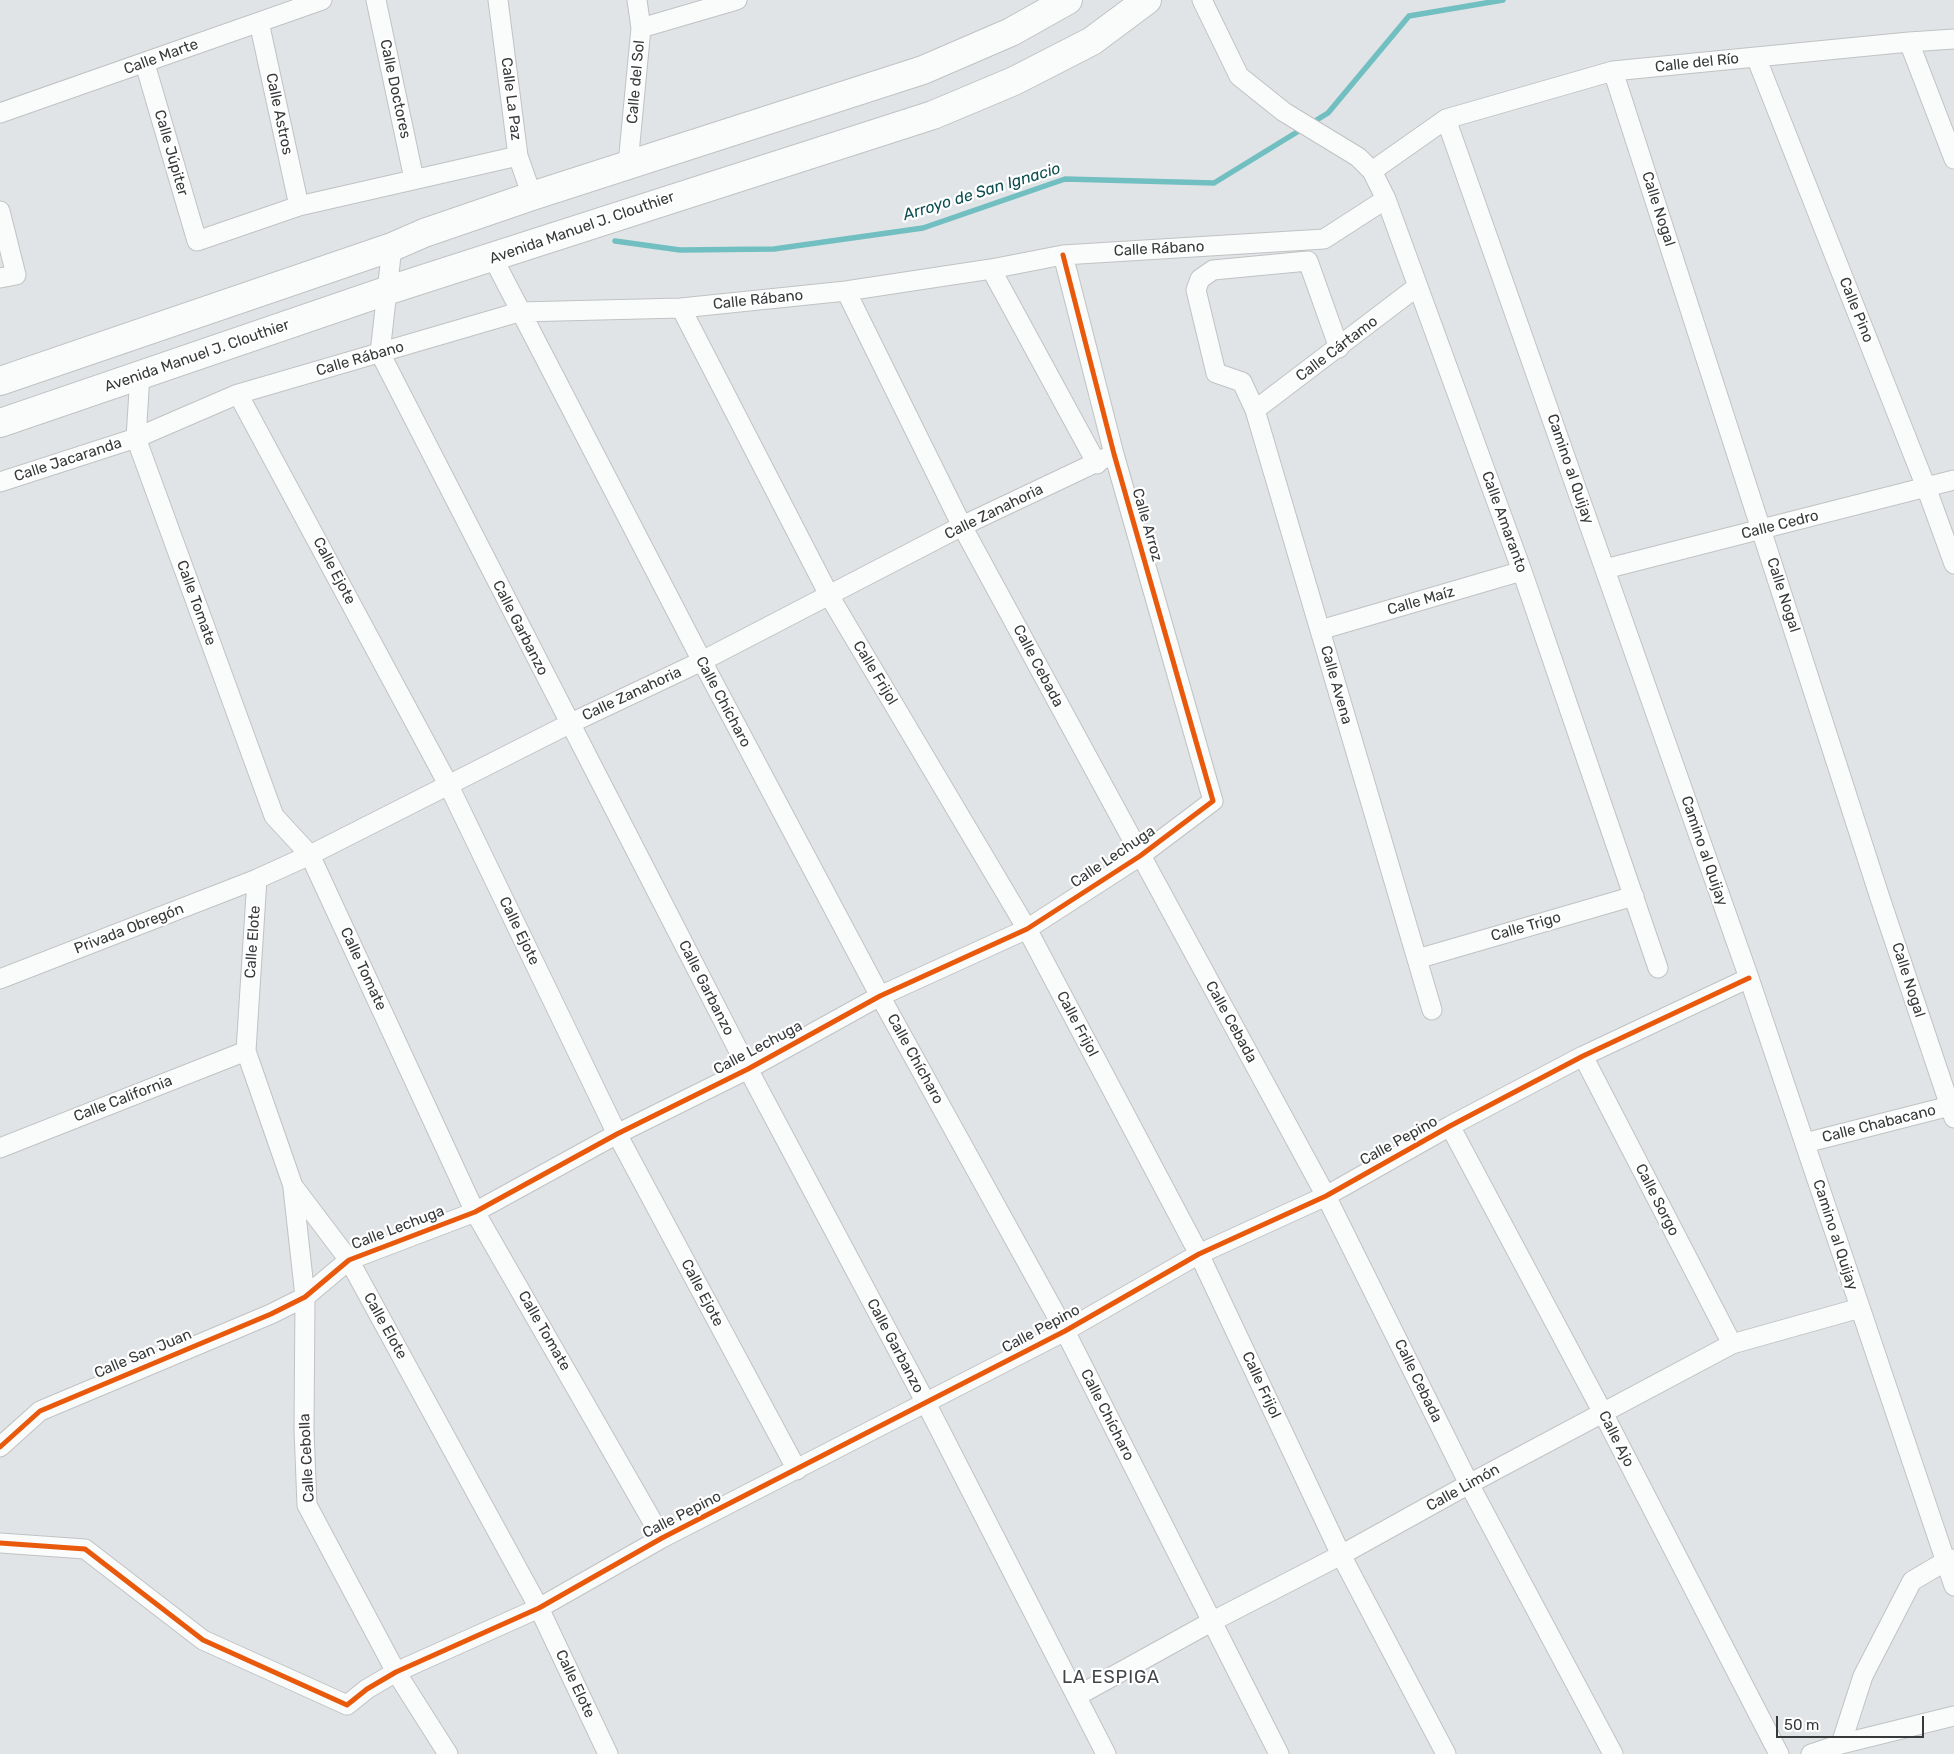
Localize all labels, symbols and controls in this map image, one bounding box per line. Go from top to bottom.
street label: Calle Marte [121,35,201,79]
street label: Calle Doctores [376,38,414,140]
street label: Calle del Sol [623,39,649,125]
street label: Calle del Río [1654,50,1740,76]
street label: Calle La Paz [497,56,525,142]
street label: Calle Astros [262,72,296,156]
street label: Calle Júpiter [150,108,192,198]
water label: Arroyo de San Ignacio [901,159,1063,225]
street label: Calle Nogal [1637,169,1679,249]
street label: Avenida Manuel J. Clouthier [487,188,677,268]
street label: Calle Rábano [1113,238,1205,260]
street label: Calle Pino [1835,275,1877,345]
street label: Calle Rábano [712,286,804,314]
street label: Calle Cártamo [1293,312,1381,386]
street label: Avenida Manuel J. Clouthier [102,316,292,396]
street label: Calle Rábano [314,338,406,380]
street label: Camino al Quijay [1543,412,1597,526]
street label: Calle Jacaranda [12,434,124,486]
street label: Calle Amaranto [1477,469,1531,575]
street label: Calle Zanahoria [942,480,1046,544]
street label: Calle Arroz [1128,486,1166,564]
street label: Calle Cedro [1739,507,1821,543]
street label: Calle Ejote [309,534,359,608]
street label: Calle Nogal [1762,555,1804,635]
street label: Calle Tomate [172,558,220,648]
street label: Calle Garbanzo [488,577,552,679]
street label: Calle Maíz [1385,583,1457,619]
street label: Calle Cebada [1009,622,1067,710]
street label: Calle Frijol [849,638,901,708]
street label: Calle Avena [1316,644,1356,726]
street label: Calle Chícharo [692,654,754,750]
street label: Calle Zanahoria [579,663,685,725]
street label: Camino al Quijay [1677,794,1731,908]
street label: Calle Lechuga [1067,822,1159,892]
street label: Calle Ejote [495,894,543,968]
street label: Privada Obregón [72,900,186,958]
street label: Calle Elote [241,905,265,979]
street label: Calle Trigo [1489,908,1563,946]
street label: Calle Tomate [336,925,390,1013]
street label: Calle Garbanzo [674,937,738,1039]
street label: Calle Nogal [1887,940,1929,1020]
street label: Calle Cebada [1201,978,1261,1066]
street label: Calle Frijol [1052,988,1102,1060]
street label: Calle Chícharo [883,1011,947,1107]
street label: Calle Lechuga [711,1017,805,1079]
street label: Calle California [71,1072,175,1126]
street label: Calle Chabacano [1820,1101,1938,1147]
street label: Calle Pepino [1357,1112,1441,1170]
street label: Calle Sorgo [1631,1161,1683,1239]
street label: Camino al Quijay [1809,1177,1861,1293]
street label: Calle Lechuga [349,1202,447,1254]
street label: Calle Ejote [677,1256,727,1330]
street label: Calle Tomate [514,1288,574,1374]
street label: Calle Elote [359,1290,411,1362]
street label: Calle Garbanzo [863,1296,927,1396]
street label: Calle Pepino [999,1301,1083,1357]
street label: Calle San Juan [92,1325,194,1383]
street label: Calle Cebada [1390,1336,1446,1426]
street label: Calle Frijol [1238,1349,1284,1421]
street label: Calle Chícharo [1076,1366,1138,1464]
street label: Calle Ajo [1594,1408,1638,1470]
street label: Calle Cebolla [296,1413,318,1503]
street label: Calle Limón [1423,1461,1503,1515]
street label: Calle Pepino [640,1487,724,1543]
street label: Calle Elote [551,1647,599,1721]
district label: LA ESPIGA [1061,1667,1161,1689]
scale bar [1779,1706,1926,1738]
text: 50 m [1784,1716,1819,1734]

